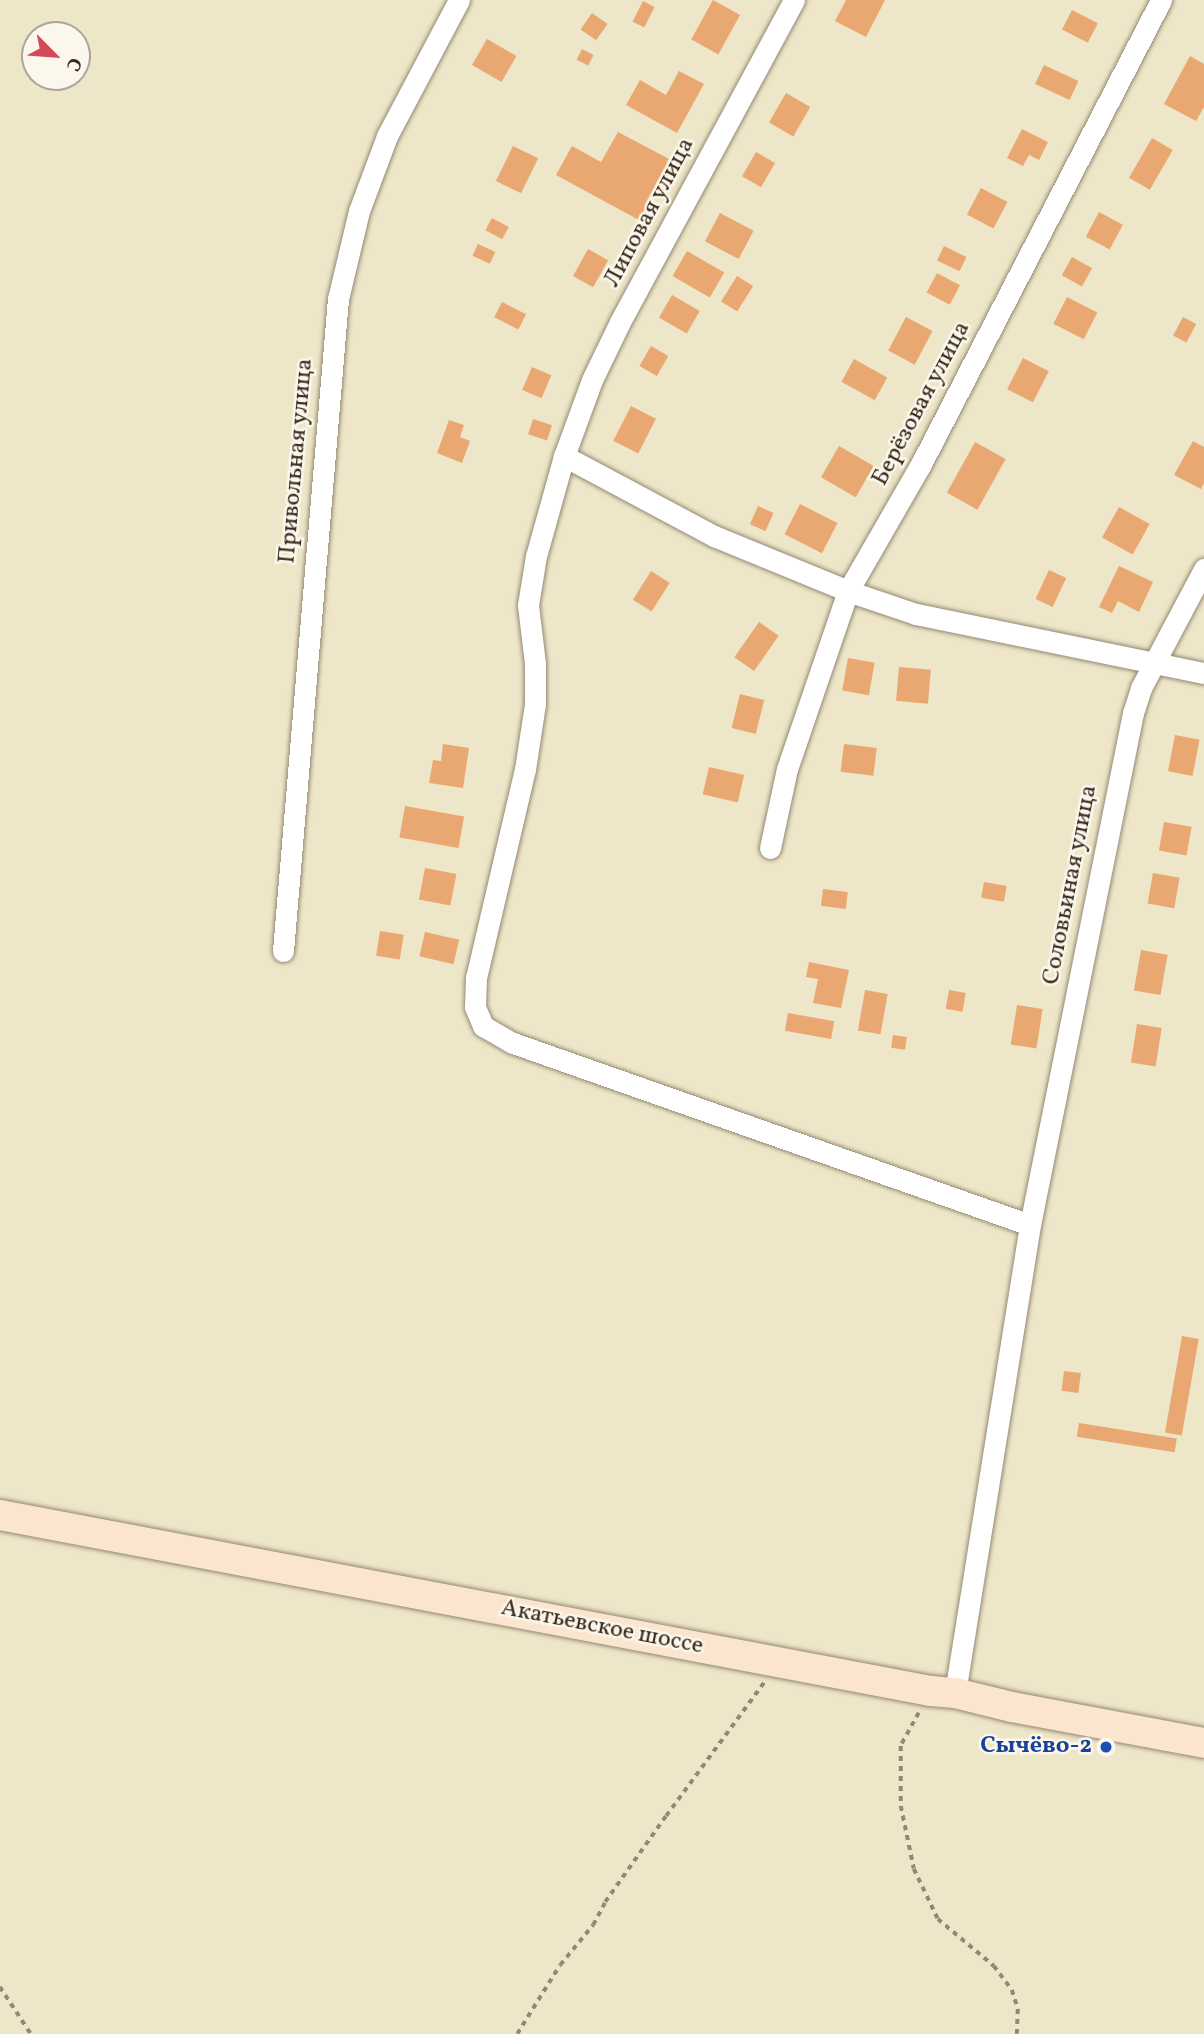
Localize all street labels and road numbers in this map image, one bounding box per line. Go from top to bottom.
street label: Липовая улица [598,133,702,293]
street label: Берёзовая улица [866,317,978,491]
street label: Привольная улица [274,357,320,565]
street label: Соловьиная улица [1037,782,1105,988]
street label: Акатьевское шоссе [498,1594,706,1662]

